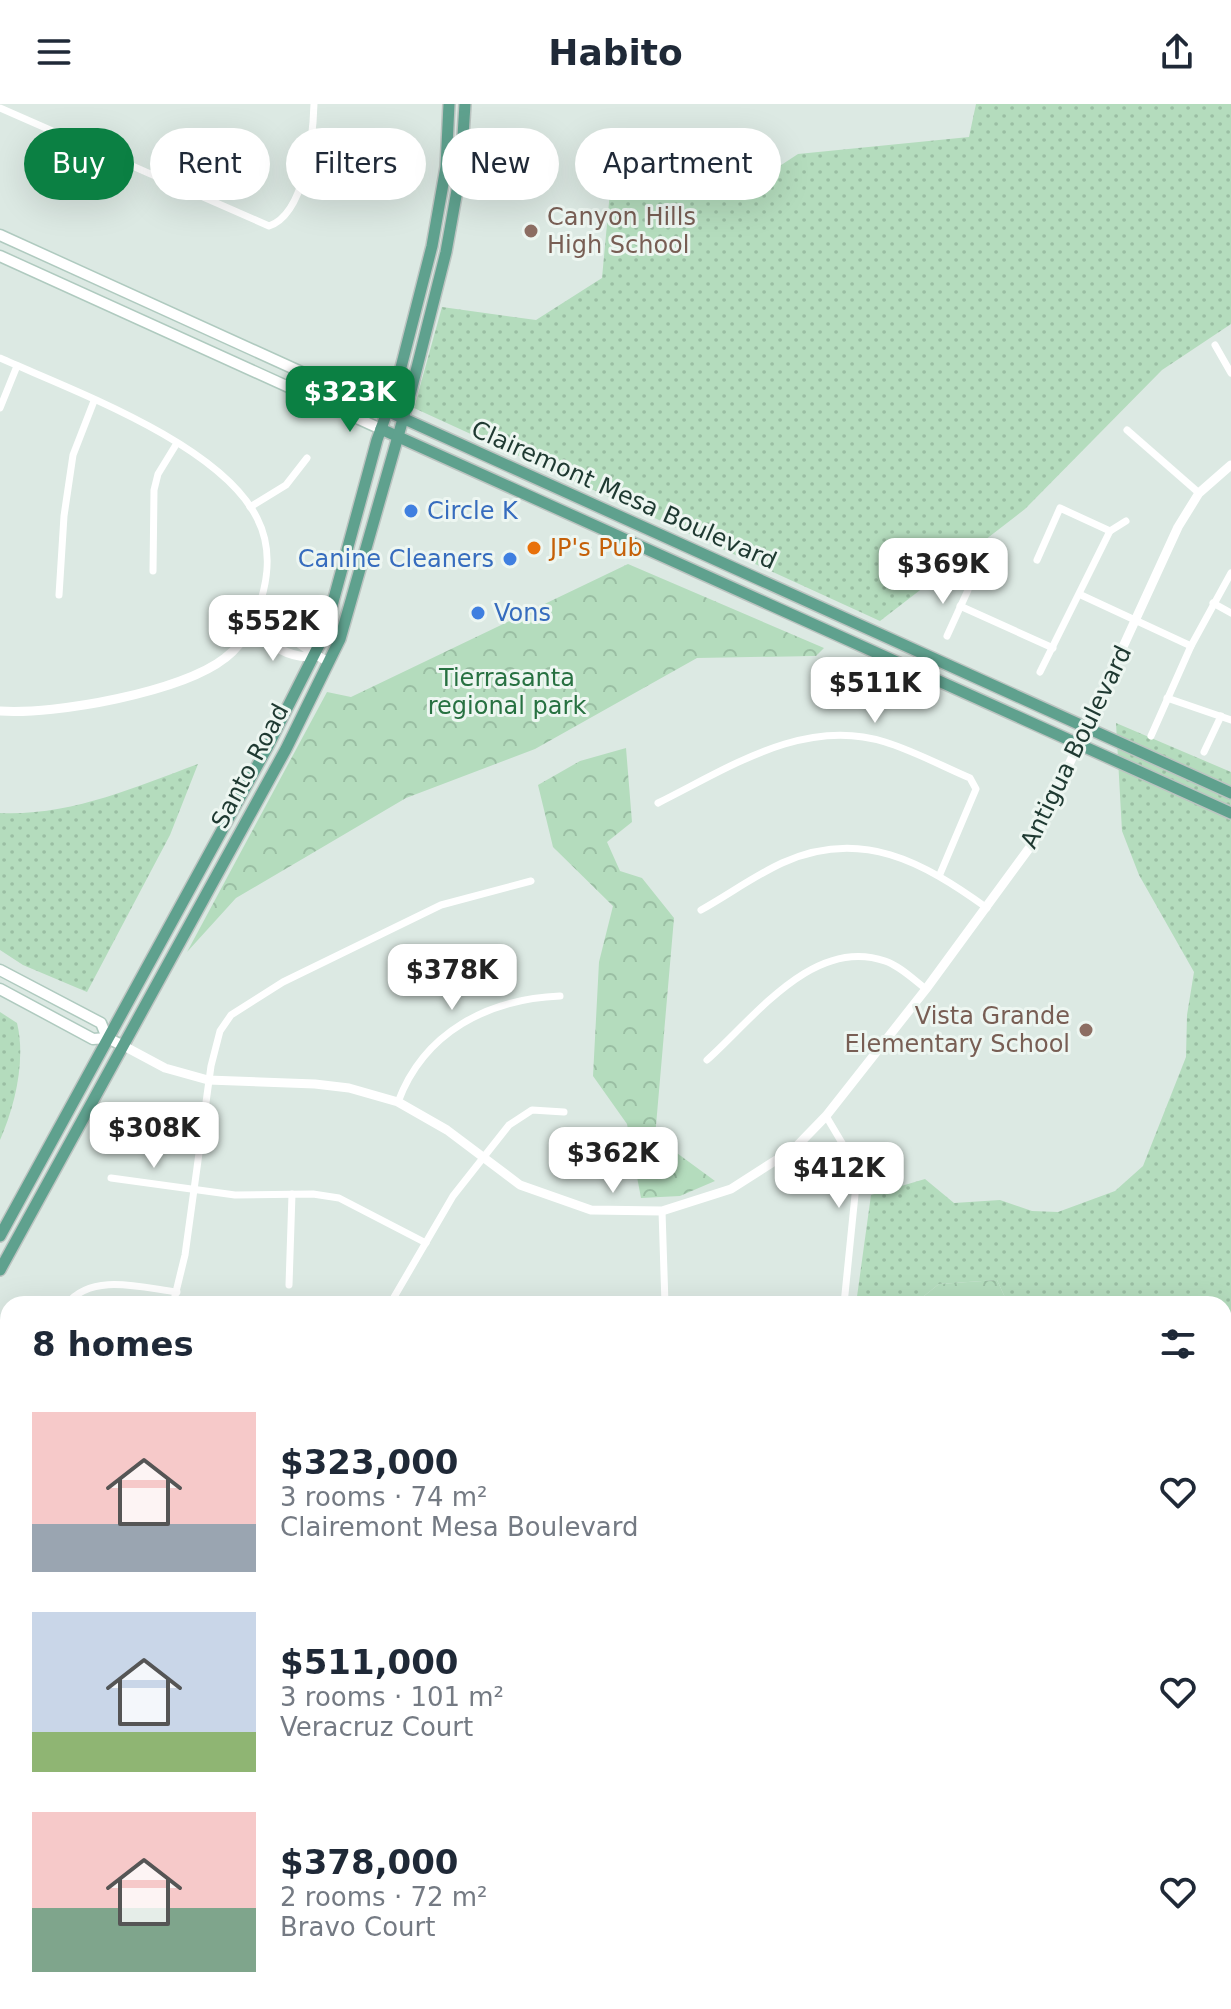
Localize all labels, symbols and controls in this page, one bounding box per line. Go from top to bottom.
icon: menu [32,30,76,74]
icon: share [1155,30,1199,74]
text: Habito [548,32,683,73]
chip: Buy [24,128,134,200]
chip: Rent [150,128,270,200]
chip: Filters [286,128,426,200]
chip: New [442,128,559,200]
chip: Apartment [575,128,781,200]
place label: Canyon Hills High School [547,203,696,259]
marker: Canyon Hills High School [522,222,540,240]
pin: $323K [294,366,406,434]
text: $323K [304,377,396,407]
street label: Clairemont Mesa Boulevard [467,415,781,575]
place label: Circle K [427,497,519,525]
marker: Circle K [402,502,420,520]
place label: JP's Pub [548,534,643,562]
pin: $369K [887,538,999,606]
marker: JP's Pub [525,539,543,557]
place label: Canine Cleaners [298,545,494,573]
text: $369K [897,549,989,579]
marker: Canine Cleaners [501,550,519,568]
pin: $552K [217,595,329,663]
place label: Vons [494,599,551,627]
marker: Vons [469,604,487,622]
text: $552K [227,606,319,636]
street label: Antigua Boulevard [1015,641,1137,853]
pin: $511K [819,657,931,725]
park label: Tierrasanta regional park [428,664,586,720]
text: $511K [829,668,921,698]
street label: Santo Road [205,699,295,833]
pin: $378K [396,944,508,1012]
text: $378K [406,955,498,985]
place label: Vista Grande Elementary School [845,1002,1070,1058]
marker: Vista Grande Elementary School [1077,1021,1095,1039]
pin: $308K [98,1102,210,1170]
text: $308K [108,1113,200,1143]
pin: $362K [557,1127,669,1195]
text: $362K [567,1138,659,1168]
pin: $412K [783,1142,895,1210]
text: $412K [793,1153,885,1183]
icon: filters [1156,1322,1200,1366]
text: 8 homes [32,1324,194,1364]
text: $323,000 [280,1442,459,1482]
icon: home [96,1444,192,1540]
icon: heart [1156,1470,1200,1514]
text: 3 rooms · 74 m² [280,1482,488,1512]
text: Clairemont Mesa Boulevard [280,1512,639,1542]
text: $511,000 [280,1642,459,1682]
icon: home [96,1644,192,1740]
icon: heart [1156,1670,1200,1714]
text: 3 rooms · 101 m² [280,1682,504,1712]
text: Veracruz Court [280,1712,473,1742]
text: $378,000 [280,1842,459,1882]
icon: home [96,1844,192,1940]
icon: heart [1156,1870,1200,1914]
text: 2 rooms · 72 m² [280,1882,488,1912]
text: Bravo Court [280,1912,435,1942]

